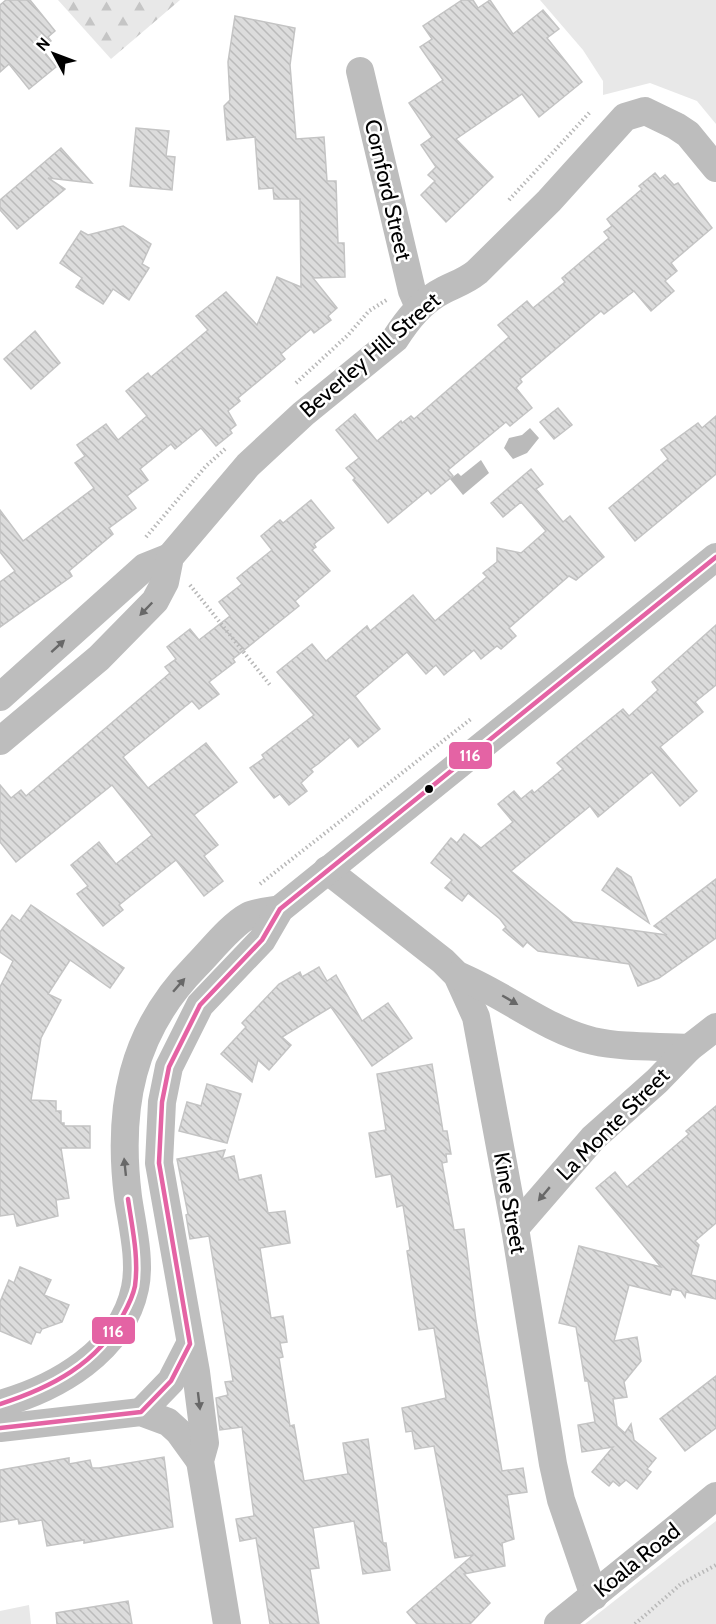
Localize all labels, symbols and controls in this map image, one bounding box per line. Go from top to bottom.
north arrow [24,24,84,84]
text: N [32,34,54,55]
street label: Cornford Street [359,117,417,264]
street label: Beverley Hill Street [294,286,446,423]
one-way arrow [140,602,154,616]
one-way arrow [50,640,65,653]
line badge: 116 [448,741,493,770]
text: 116 [460,746,480,765]
unlabelled marker [423,783,435,795]
one-way arrow [172,978,185,993]
one-way arrow [502,995,518,1006]
street label: La Monte Street [551,1062,675,1186]
street label: Kine Street [488,1150,532,1256]
one-way arrow [120,1157,130,1176]
one-way arrow [538,1186,551,1201]
line badge: 116 [91,1316,136,1345]
text: 116 [103,1322,123,1341]
one-way arrow [195,1392,204,1411]
street label: Koala Road [589,1517,685,1603]

